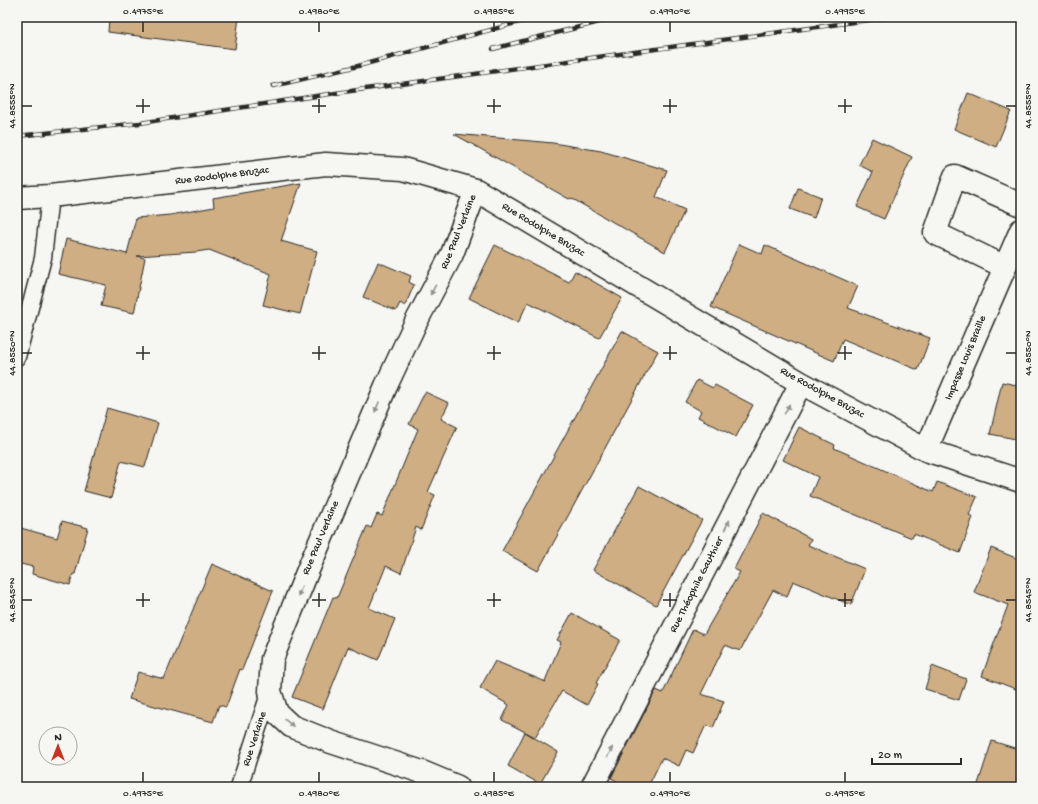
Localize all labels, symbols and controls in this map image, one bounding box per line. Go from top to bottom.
text: 0.4975°E [123,6,164,18]
text: 0.4980°E [299,6,340,18]
text: 0.4985°E [474,6,515,18]
text: 0.4990°E [650,6,691,18]
text: 0.4995°E [825,6,866,18]
text: 44.8555°N [7,83,19,128]
text: 44.8555°N [1023,83,1035,128]
street label: Rue Rodolphe Bruzac [174,164,271,188]
street label: Rue Paul Verlaine [439,193,479,271]
street label: Rue Rodolphe Bruzac [500,201,588,260]
one-way arrow [430,284,437,296]
street label: Impasse Louis Braille [943,314,989,402]
text: 44.8550°N [7,330,19,376]
text: 44.8550°N [1023,330,1035,376]
street label: Rue Rodolphe Bruzac [778,365,867,422]
one-way arrow [374,401,380,412]
one-way arrow [784,403,790,415]
street label: Rue Paul Verlaine [300,499,342,577]
one-way arrow [724,519,731,530]
street label: Rue Théophile Gauthier [668,534,727,635]
text: 44.8545°N [7,577,19,622]
text: 44.8545°N [1023,577,1035,622]
one-way arrow [296,586,302,598]
street label: Rue Verlaine [241,710,270,768]
one-way arrow [284,719,294,728]
north arrow [38,726,78,766]
text: N [54,732,62,744]
scale bar [872,740,961,766]
one-way arrow [607,747,614,758]
text: 20 m [878,749,903,763]
text: 0.4975°E [123,788,164,800]
text: 0.4980°E [299,788,340,800]
text: 0.4985°E [474,788,515,800]
text: 0.4990°E [650,788,691,800]
text: 0.4995°E [825,788,866,800]

